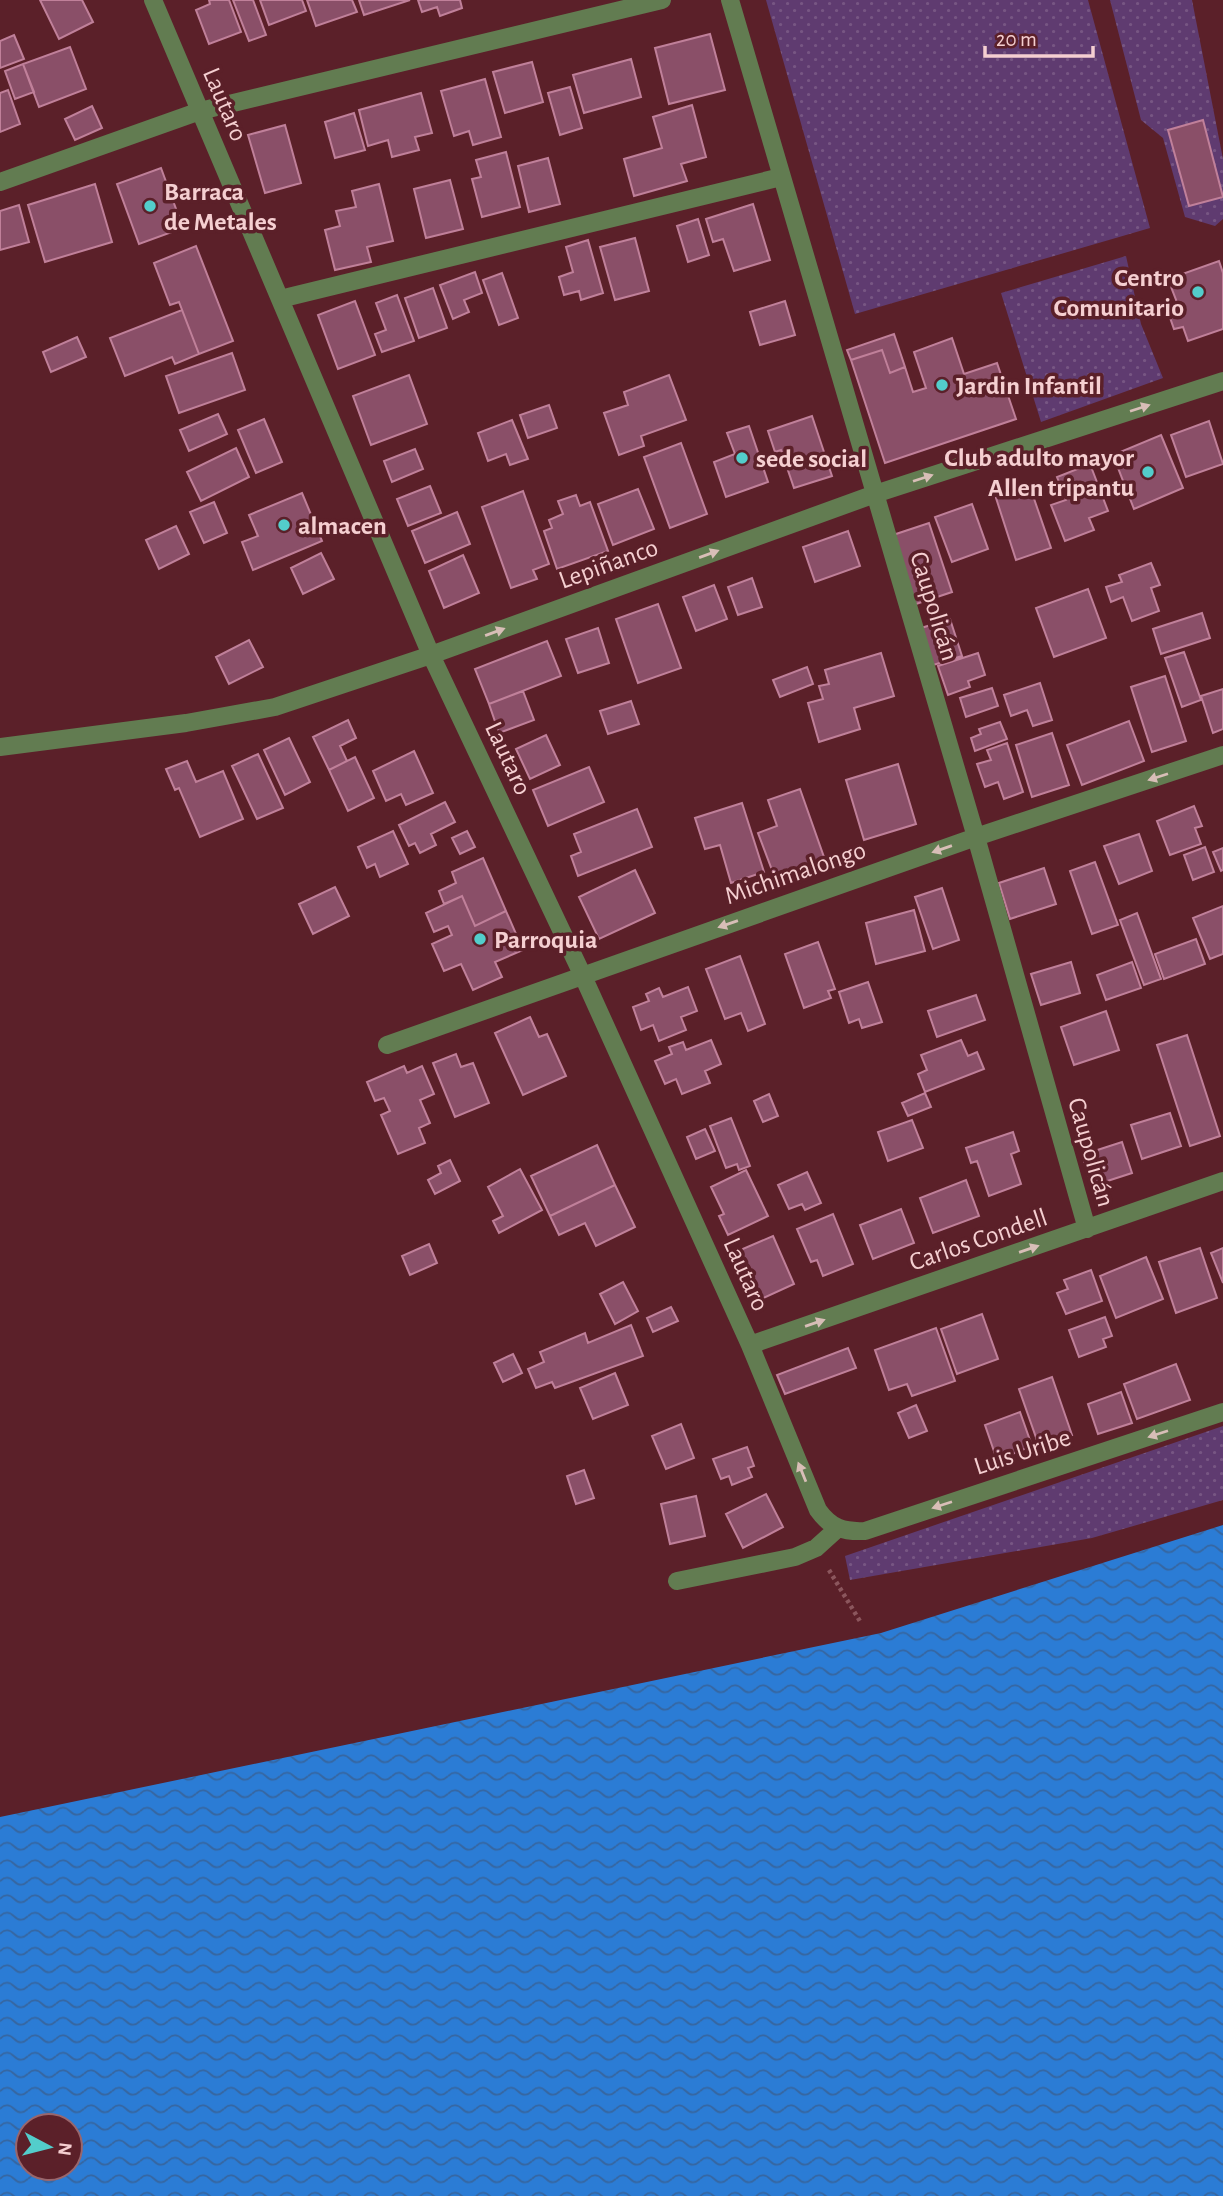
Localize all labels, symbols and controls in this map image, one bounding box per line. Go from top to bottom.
scale bar [985,14,1094,58]
text: 20 m [996,29,1037,50]
street label: Lautaro [198,64,252,145]
place label: Barraca de Metales [164,179,277,235]
marker: Barraca de Metales [142,198,158,214]
place label: Centro Comunitario [1054,265,1184,321]
marker: Centro Comunitario [1190,284,1206,300]
place label: Jardin Infantil [956,373,1102,399]
marker: Jardin Infantil [934,377,950,393]
one-way arrow [1129,402,1150,413]
place label: Club adulto mayor Allen tripantu [944,445,1134,501]
place label: sede social [756,446,867,472]
marker: sede social [734,450,750,466]
marker: Club adulto mayor Allen tripantu [1140,464,1156,480]
one-way arrow [913,472,934,483]
place label: almacen [298,513,387,539]
marker: almacen [276,517,292,533]
street label: Lepiñanco [555,534,661,594]
one-way arrow [699,548,720,559]
street label: Caupolicán [905,549,963,664]
one-way arrow [485,626,506,637]
street label: Lautaro [480,718,536,799]
one-way arrow [1148,772,1169,782]
street label: Michimalongo [721,837,869,909]
one-way arrow [932,844,953,855]
one-way arrow [717,919,738,930]
place label: Parroquia [494,927,597,953]
marker: Parroquia [472,931,488,947]
street label: Caupolicán [1063,1095,1119,1210]
street label: Carlos Condell [906,1204,1051,1276]
street label: Lautaro [718,1234,774,1315]
one-way arrow [1019,1243,1040,1254]
one-way arrow [804,1317,825,1328]
street label: Luis Uribe [971,1424,1074,1480]
one-way arrow [1148,1429,1169,1440]
one-way arrow [796,1461,807,1482]
one-way arrow [932,1500,953,1511]
north arrow [14,2112,84,2182]
text: N [54,2141,75,2157]

